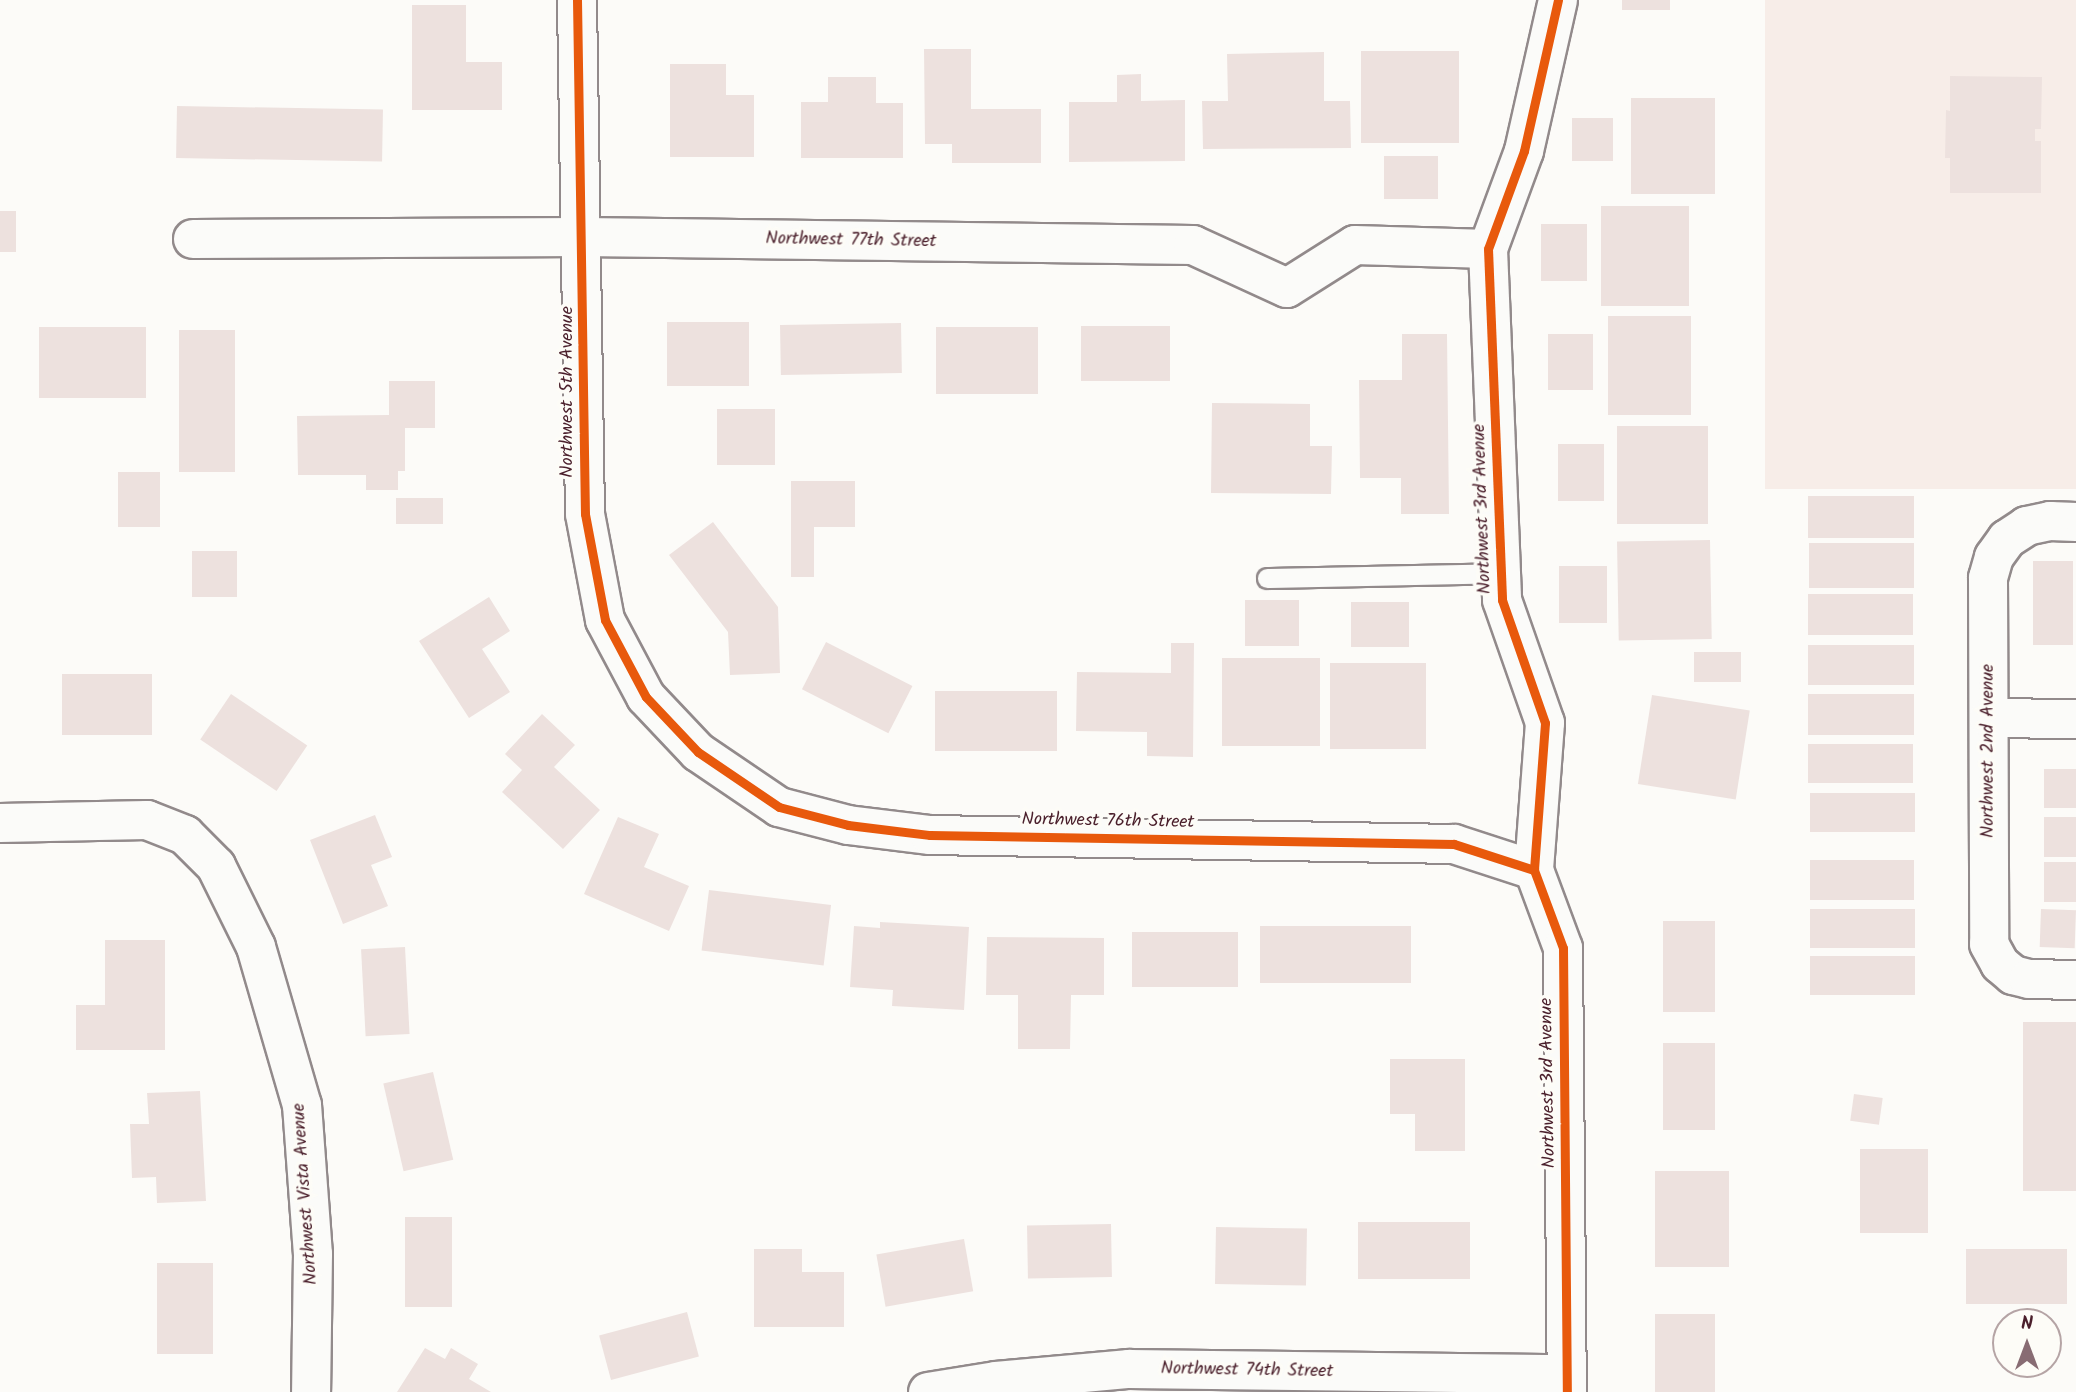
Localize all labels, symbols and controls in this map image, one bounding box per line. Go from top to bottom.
street label: Northwest 77th Street [765,229,937,253]
street label: Northwest 5th Avenue [557,306,579,478]
street label: Northwest 3rd Avenue [1469,423,1497,595]
street label: Northwest 2nd Avenue [1978,664,2000,838]
street label: Northwest 76th Street [1021,810,1195,834]
street label: Northwest 3rd Avenue [1537,998,1561,1168]
street label: Northwest Vista Avenue [289,1102,323,1286]
north arrow [1992,1308,2062,1378]
text: N [2021,1309,2033,1339]
street label: Northwest 74th Street [1160,1359,1334,1383]

